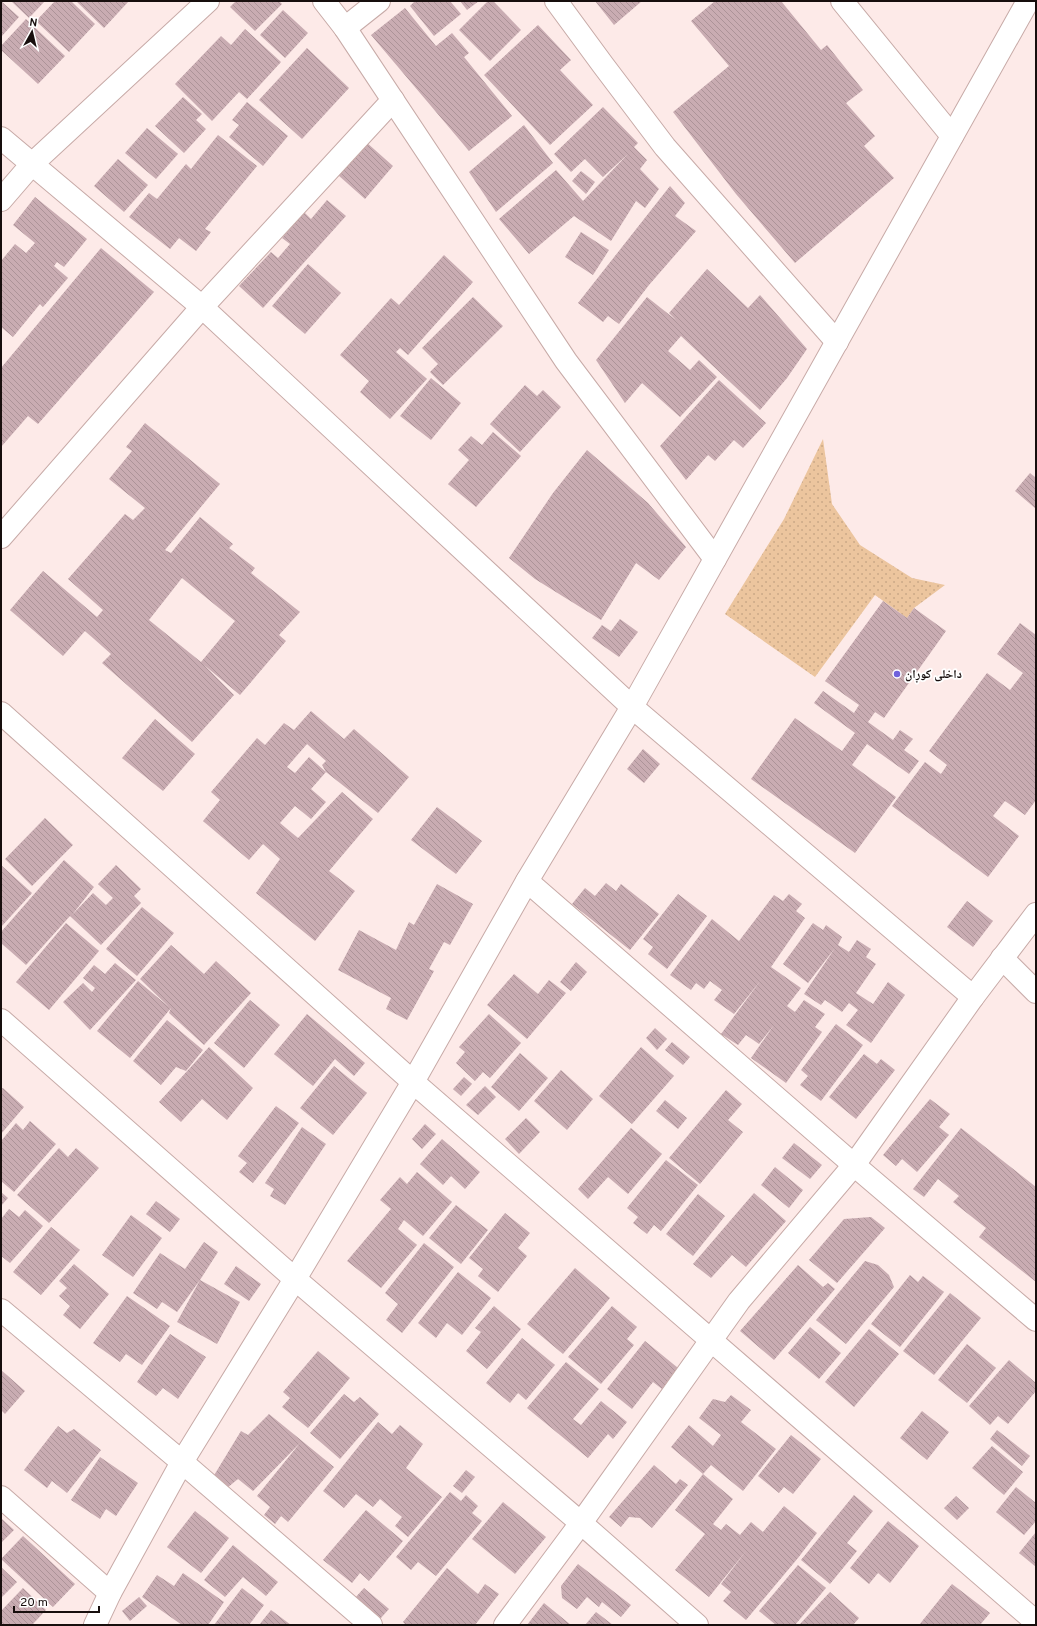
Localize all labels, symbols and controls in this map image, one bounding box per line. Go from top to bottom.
north arrow [12,12,52,52]
text: N [28,16,38,31]
place label: داخلی کوڕان [905,667,962,683]
marker: داخلی کوڕان [892,669,902,679]
scale bar [14,1588,99,1614]
text: 20 m [20,1595,48,1611]

